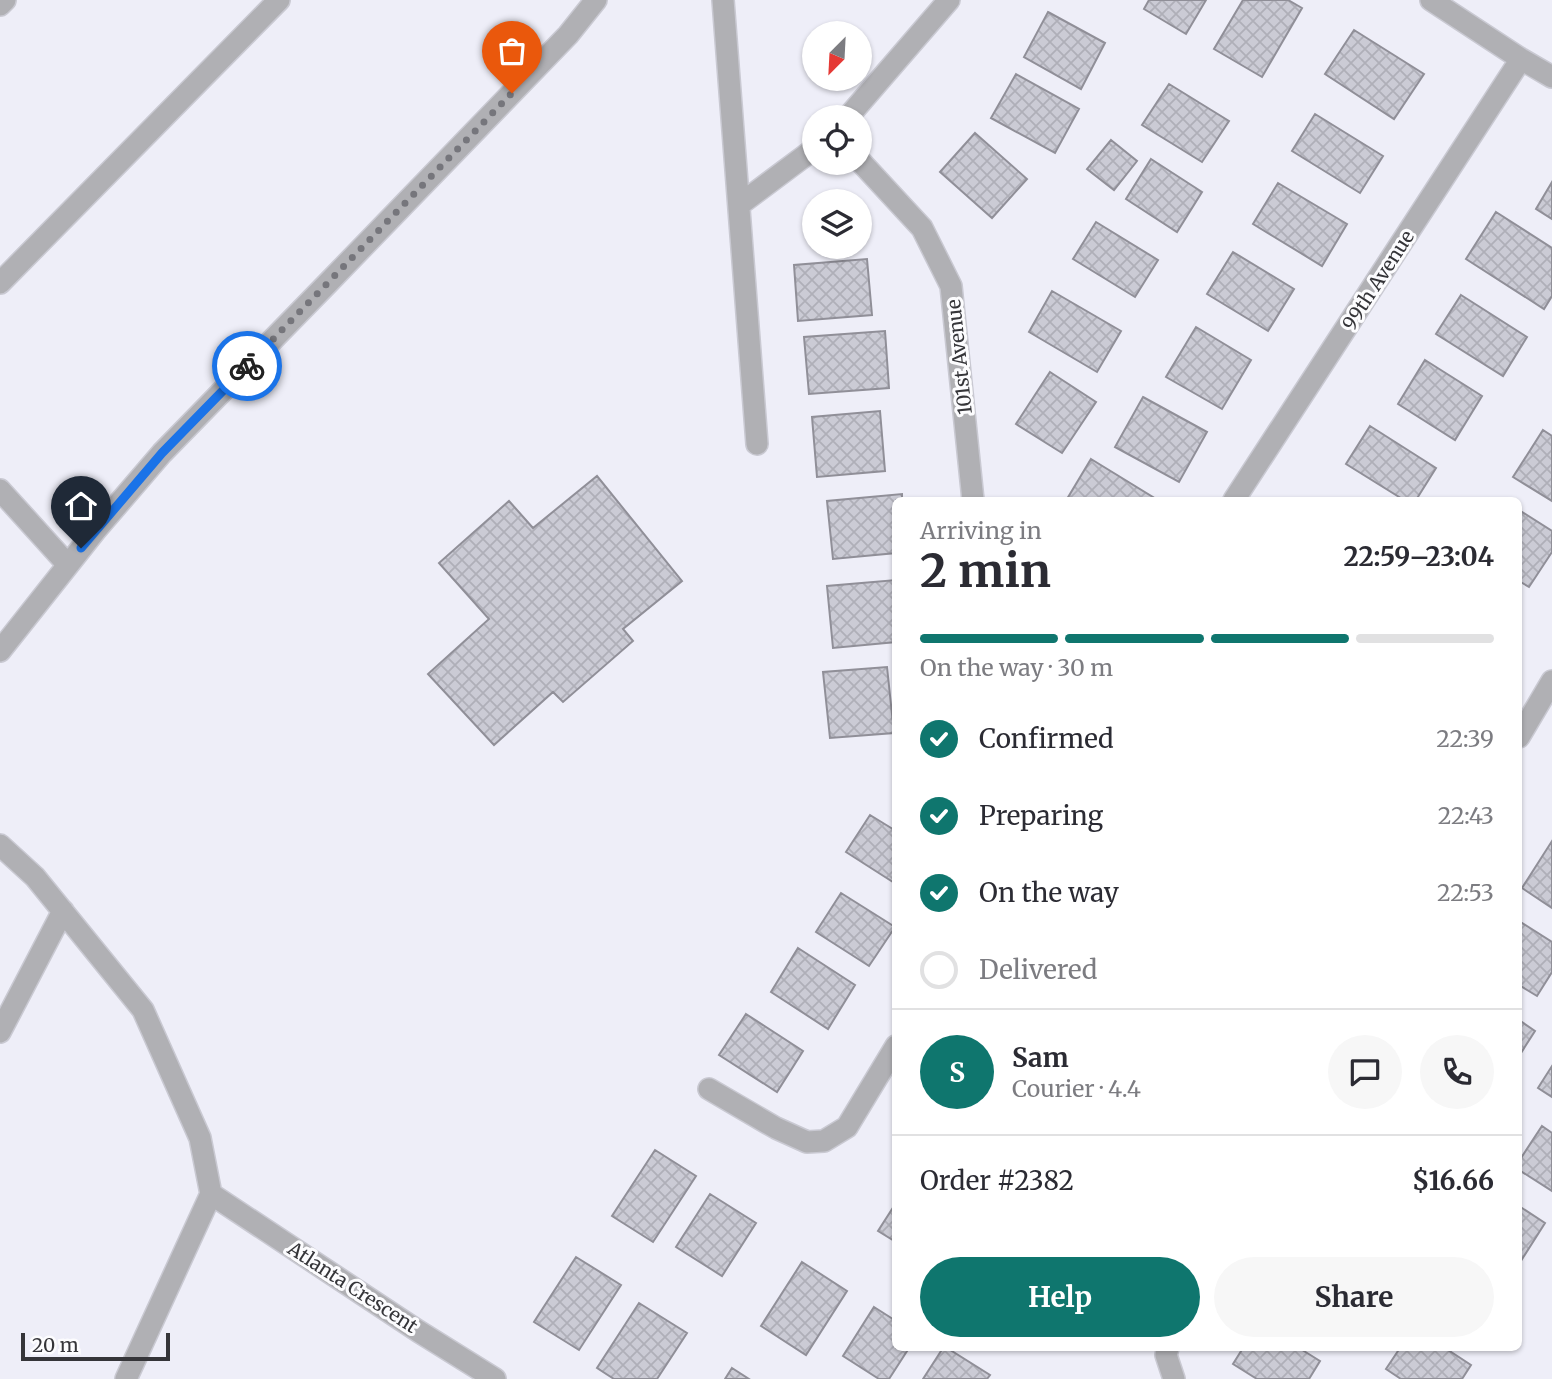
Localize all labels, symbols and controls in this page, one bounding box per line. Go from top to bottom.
pin [482,21,542,93]
north arrow [802,21,872,91]
map controls [802,21,872,259]
icon: bag [493,32,531,70]
button: locate [802,105,872,175]
button: layers [802,189,872,259]
street label: 99th Avenue [1337,226,1419,334]
street label: 101st Avenue [941,298,977,416]
courier [212,331,282,401]
icon: bike [228,347,266,385]
pin [51,476,111,548]
icon: home [62,487,100,525]
text: Arriving in [920,516,1042,545]
text: 22:59–23:04 [1344,540,1494,573]
text: 2 min [920,542,1051,600]
text: On the way · 30 m [920,653,1113,682]
icon: check [920,720,958,758]
text: Confirmed [979,722,1114,755]
text: 22:39 [1436,724,1494,753]
icon: check [920,797,958,835]
text: Preparing [979,799,1103,832]
text: 22:43 [1438,801,1494,830]
icon: check [920,874,958,912]
text: On the way [979,876,1119,909]
text: 22:53 [1437,878,1494,907]
text: Delivered [979,953,1098,986]
button: chat [1328,1035,1402,1109]
button: phone [1420,1035,1494,1109]
text: Sam [1012,1041,1069,1074]
text: S [949,1056,965,1089]
text: Courier · 4.4 [1012,1074,1141,1103]
text: Order #2382 [920,1164,1074,1197]
text: $16.66 [1412,1164,1494,1197]
street label: Atlanta Crescent [283,1236,423,1338]
button: Help [920,1257,1200,1337]
button: Share [1214,1257,1494,1337]
scale bar [21,1330,170,1362]
text: 20 m [32,1333,79,1357]

